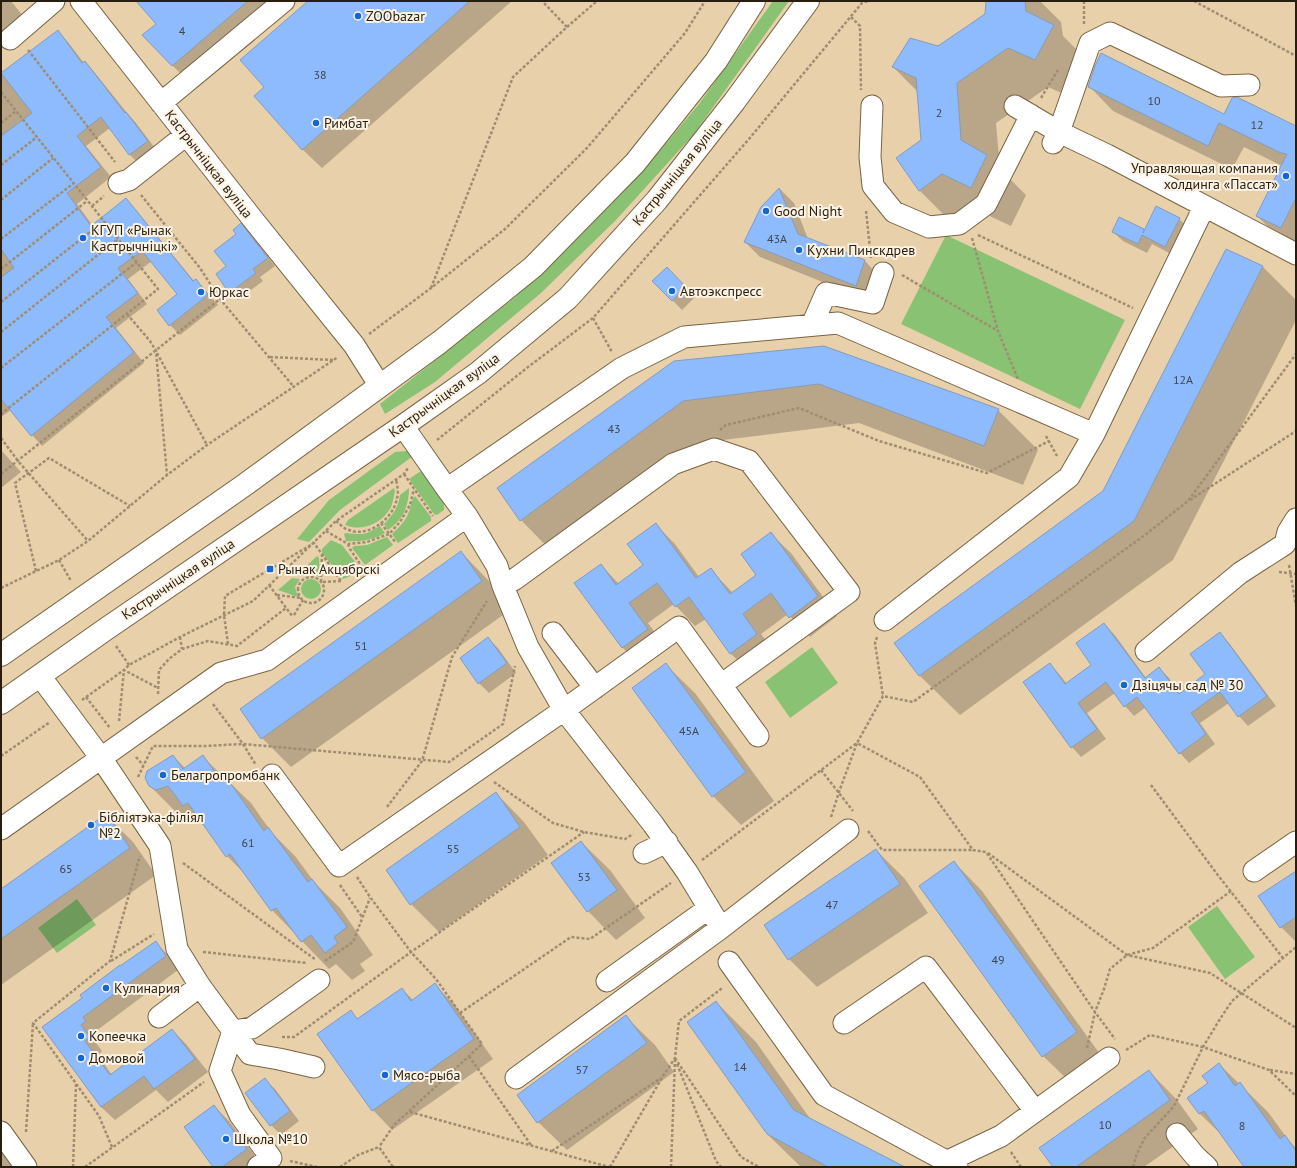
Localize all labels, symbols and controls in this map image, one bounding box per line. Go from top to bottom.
place label: ZOObazar [366,7,425,25]
marker: ZOObazar [353,11,363,21]
house number: 4 [179,23,186,38]
house number: 38 [313,67,327,82]
house number: 10 [1147,93,1161,108]
house number: 2 [936,105,942,120]
street label: Кастрычніцкая вуліца [161,106,257,222]
place label: Римбат [324,114,368,132]
street label: Кастрычніцкая вуліца [628,115,726,229]
house number: 12 [1250,117,1264,132]
marker: Римбат [311,118,321,128]
place label: Управляющая компания холдинга «Пассат» [1131,159,1278,193]
marker: Управляющая компания холдинга «Пассат» [1281,171,1291,181]
place label: Good Night [774,202,842,220]
marker: Good Night [761,206,771,216]
place label: КГУП «Рынак Кастрычніцкі» [91,221,178,255]
house number: 43А [767,231,787,246]
marker: КГУП «Рынак Кастрычніцкі» [78,233,88,243]
place label: Кухни Пинскдрев [807,241,915,259]
marker: Кухни Пинскдрев [794,245,804,255]
place label: Автоэкспресс [680,282,762,300]
place label: Юркас [209,283,249,301]
marker: Автоэкспресс [667,286,677,296]
marker: Юркас [196,287,206,297]
street label: Кастрычніцкая вуліца [385,349,503,441]
house number: 12А [1173,372,1193,387]
house number: 43 [607,421,621,436]
street label: Кастрычніцкая вуліца [118,534,238,624]
place label: Рынак Акцябрскі [278,560,380,578]
marker: Рынак Акцябрскі [265,564,275,574]
house number: 51 [354,638,368,653]
place label: Дзіцячы сад № 30 [1132,676,1244,694]
marker: Дзіцячы сад № 30 [1119,680,1129,690]
house number: 45А [679,723,699,738]
place label: Белагропромбанк [171,766,280,784]
marker: Белагропромбанк [158,770,168,780]
place label: Бібліятэка-філіял №2 [99,808,204,842]
marker: Бібліятэка-філіял №2 [86,820,96,830]
house number: 61 [241,835,255,850]
house number: 55 [446,841,460,856]
house number: 65 [59,861,73,876]
house number: 53 [577,869,591,884]
house number: 47 [825,897,839,912]
house number: 49 [991,952,1005,967]
place label: Кулинария [114,979,180,997]
marker: Кулинария [101,983,111,993]
place label: Копеечка [89,1027,146,1045]
marker: Копеечка [76,1031,86,1041]
place label: Домовой [89,1049,144,1067]
marker: Домовой [76,1053,86,1063]
house number: 14 [733,1059,747,1074]
house number: 57 [575,1062,589,1077]
place label: Мясо-рыба [393,1066,461,1084]
marker: Мясо-рыба [380,1070,390,1080]
house number: 10 [1098,1117,1112,1132]
house number: 8 [1239,1118,1245,1133]
place label: Школа №10 [234,1130,308,1148]
marker: Школа №10 [221,1134,231,1144]

